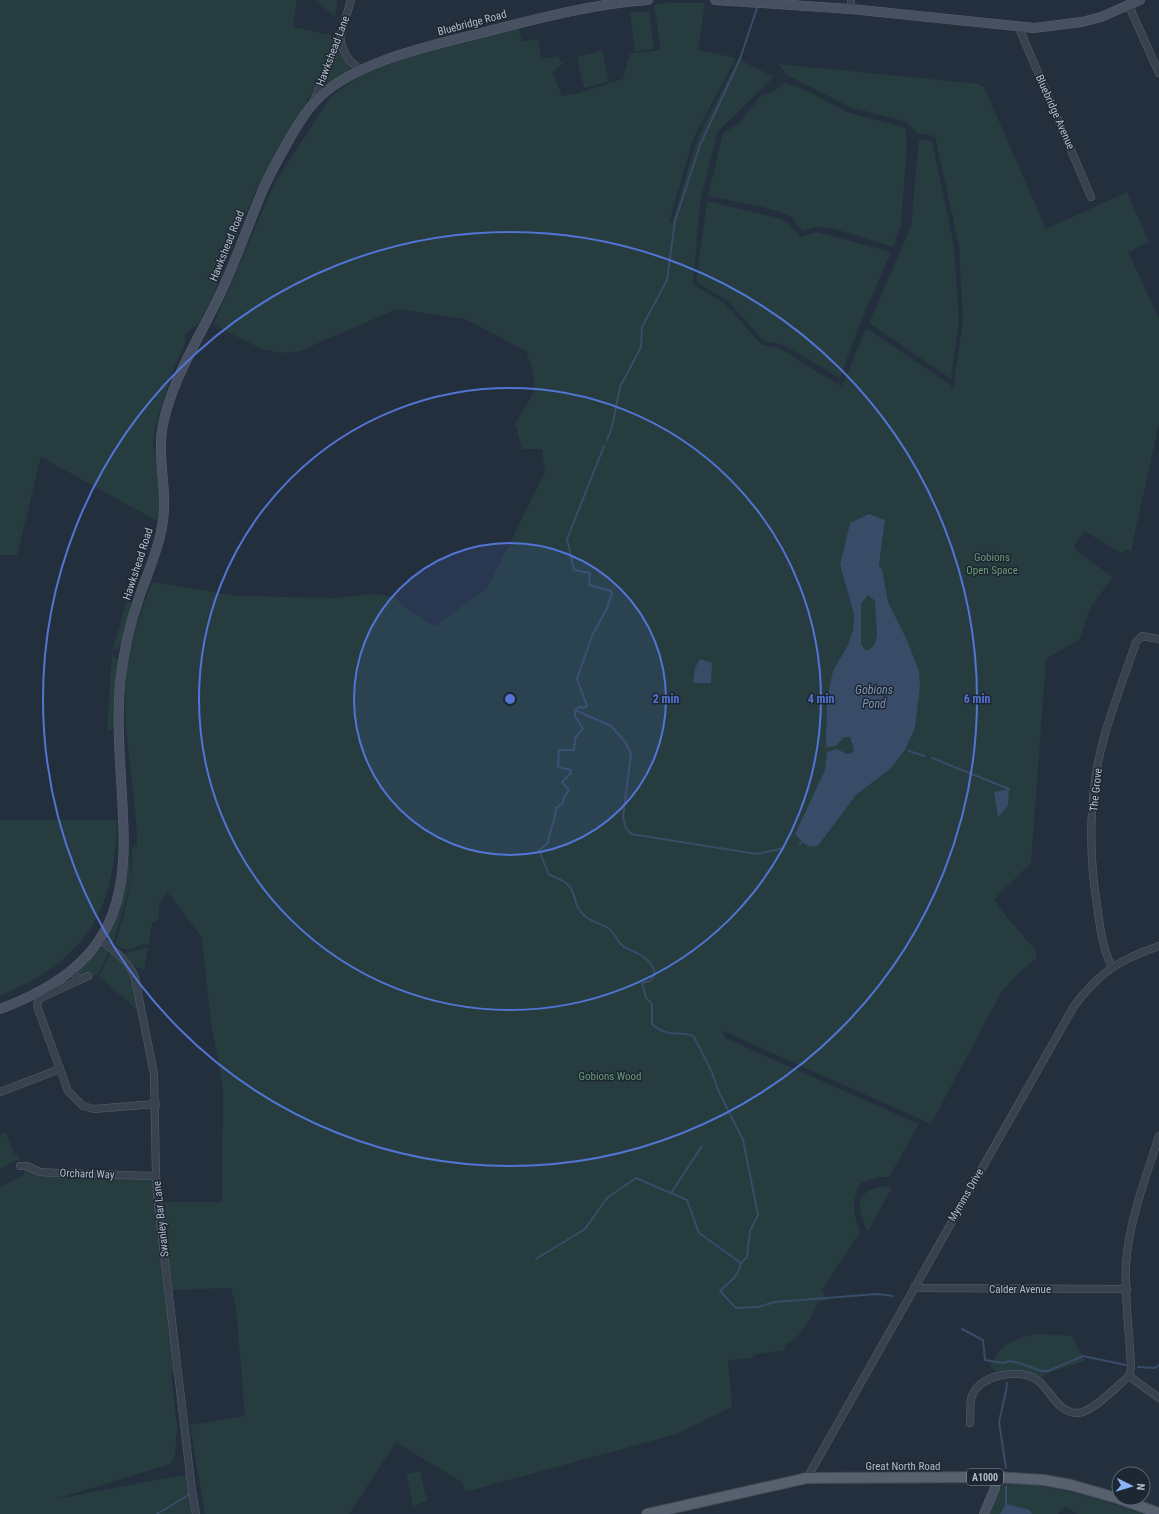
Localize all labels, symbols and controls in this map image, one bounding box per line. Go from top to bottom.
street label: Bluebridge Road [436,8,508,38]
street label: Hawkshead Lane [314,14,352,88]
street label: Bluebridge Avenue [1033,73,1077,151]
street label: Hawkshead Road [207,209,247,283]
street label: Hawkshead Road [120,526,156,602]
park label: Gobions Open Space [966,551,1018,577]
water label: Gobions Pond [855,683,893,711]
centre of rings [503,692,517,706]
text: 2 min [653,692,679,706]
text: 4 min [808,692,834,706]
text: 6 min [964,692,990,706]
street label: The Grove [1087,768,1105,812]
park label: Gobions Wood [578,1070,642,1083]
street label: Mymms Drive [946,1166,986,1224]
street label: Orchard Way [59,1167,115,1181]
street label: Swanley Bar Lane [151,1180,171,1258]
street label: Calder Avenue [989,1283,1051,1296]
street label: Great North Road [865,1460,941,1473]
north arrow [1111,1466,1151,1506]
road number: A1000 [967,1469,1003,1485]
text: N [1134,1483,1147,1491]

